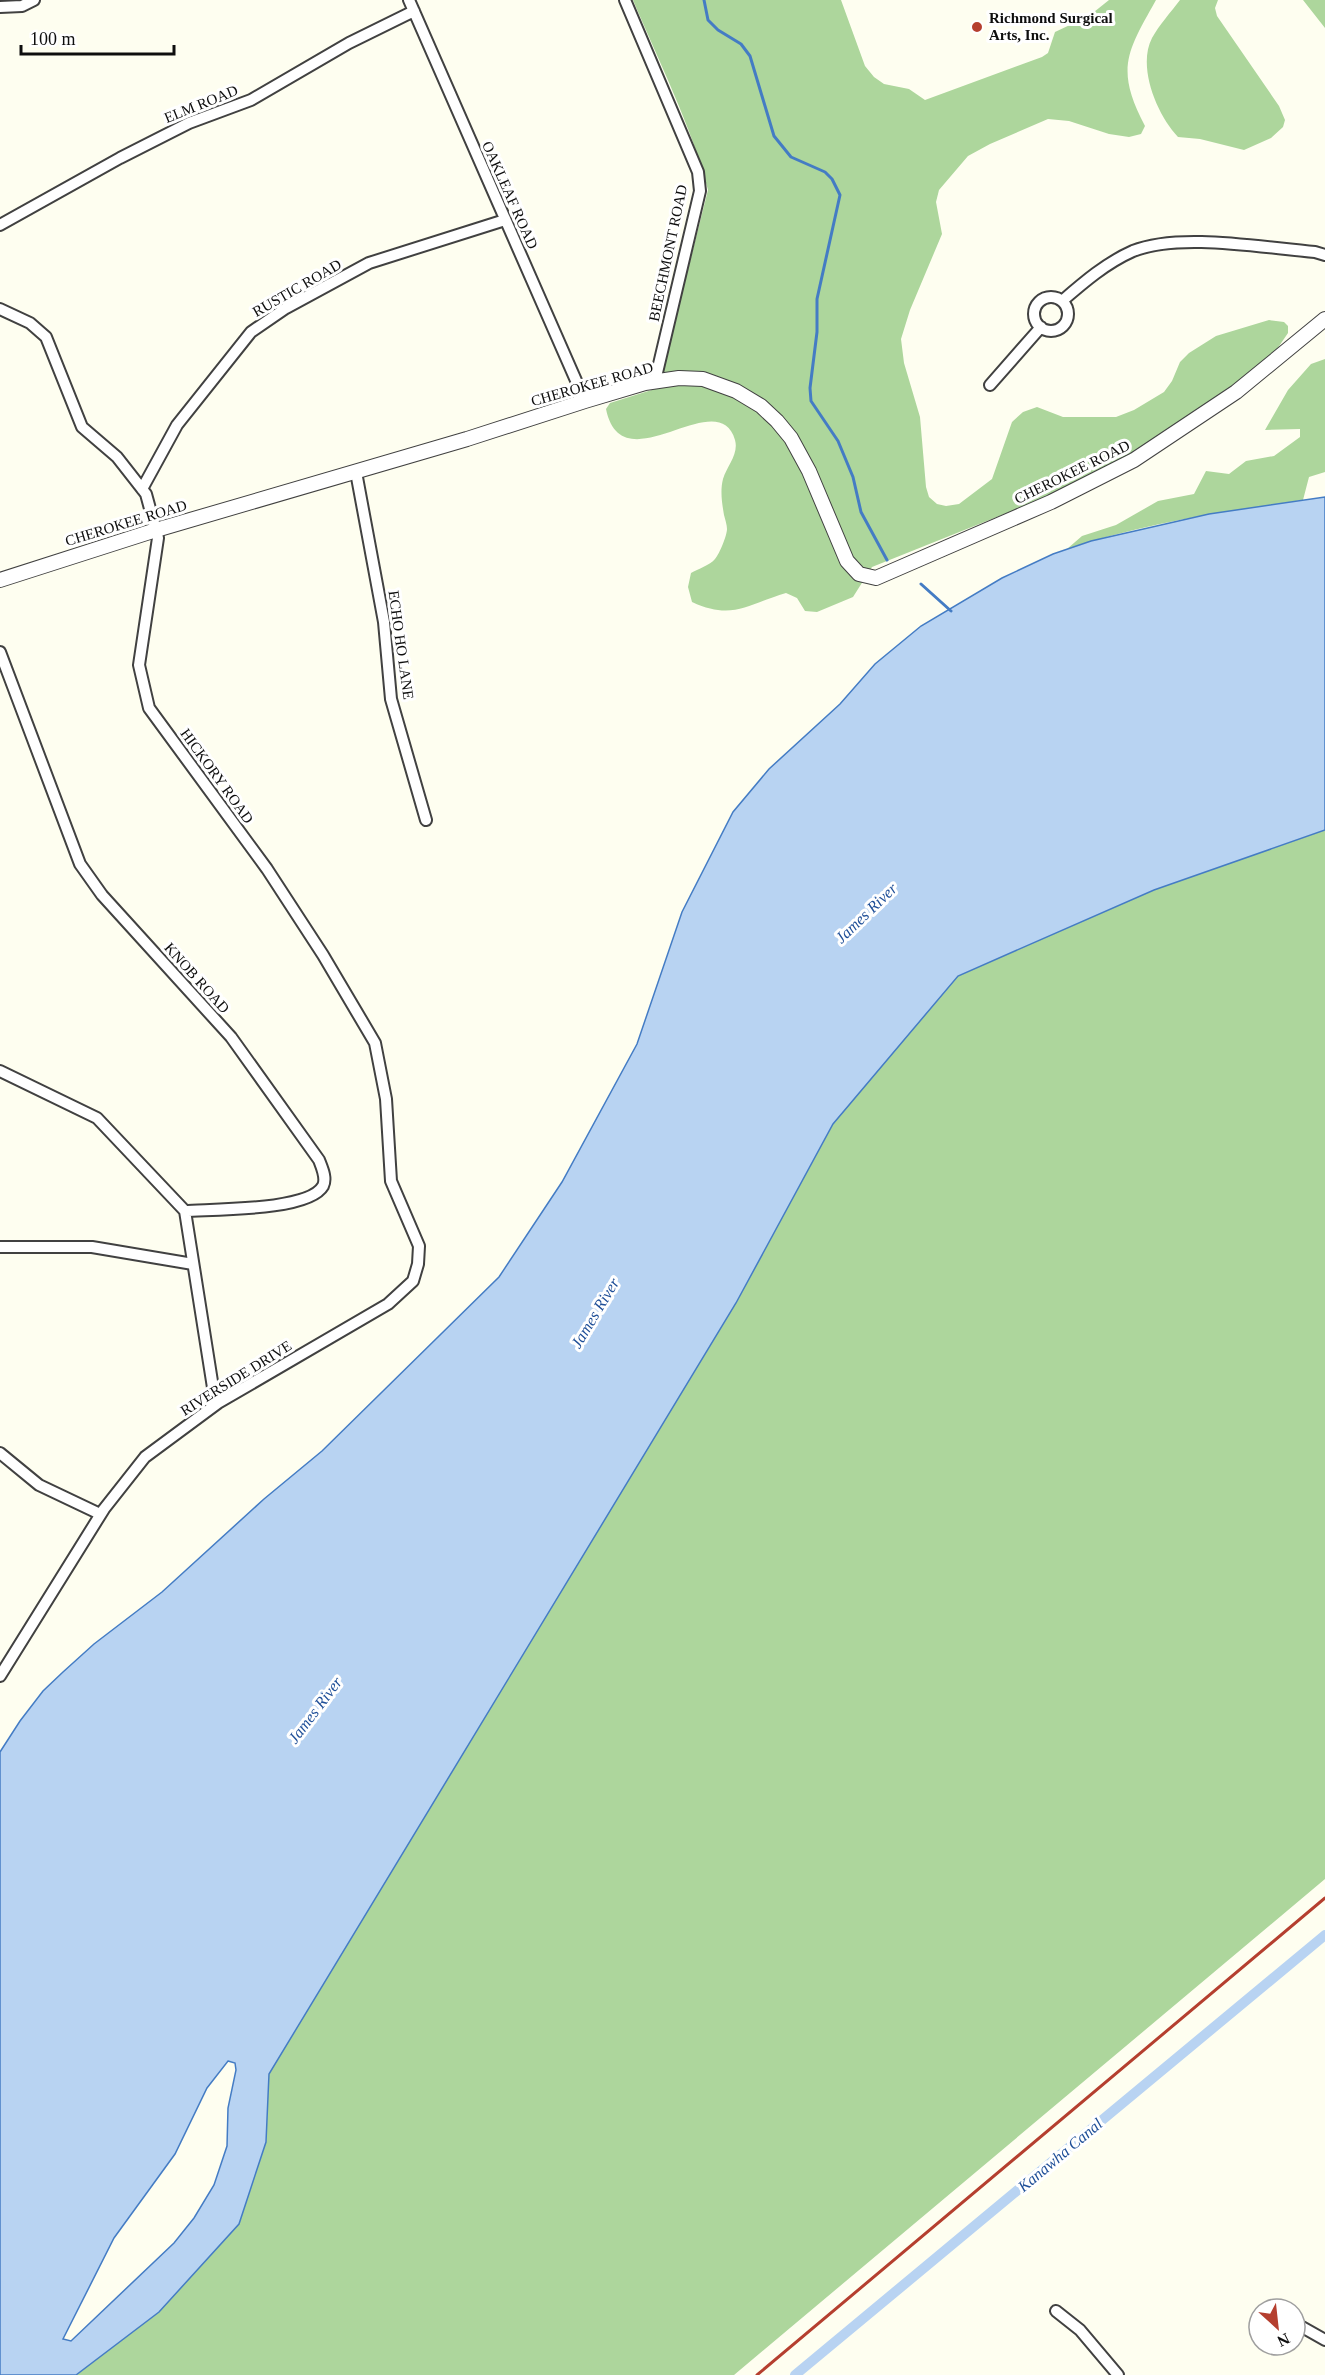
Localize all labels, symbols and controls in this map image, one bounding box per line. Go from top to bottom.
place label: Richmond Surgical Arts, Inc. [989,10,1113,43]
scale bar [21,18,174,56]
marker: Richmond Surgical Arts, Inc. [970,20,984,34]
text: 100 m [30,29,76,49]
street label: ELM ROAD [162,82,240,126]
street label: OAKLEAF ROAD [479,139,541,252]
street label: BEECHMONT ROAD [646,183,690,323]
street label: RUSTIC ROAD [250,256,344,320]
street label: CHEROKEE ROAD [529,359,655,409]
street label: CHEROKEE ROAD [1012,437,1132,507]
street label: CHEROKEE ROAD [63,497,189,549]
street label: ECHO HO LANE [385,589,417,701]
street label: HICKORY ROAD [177,726,257,827]
water label: James River [832,879,901,946]
street label: KNOB ROAD [161,940,233,1016]
water label: James River [567,1274,623,1351]
street label: RIVERSIDE DRIVE [178,1337,294,1419]
water label: James River [285,1673,346,1747]
water label: Kanawha Canal [1014,2115,1106,2196]
north arrow [1247,2297,1307,2357]
text: N [1274,2330,1293,2350]

